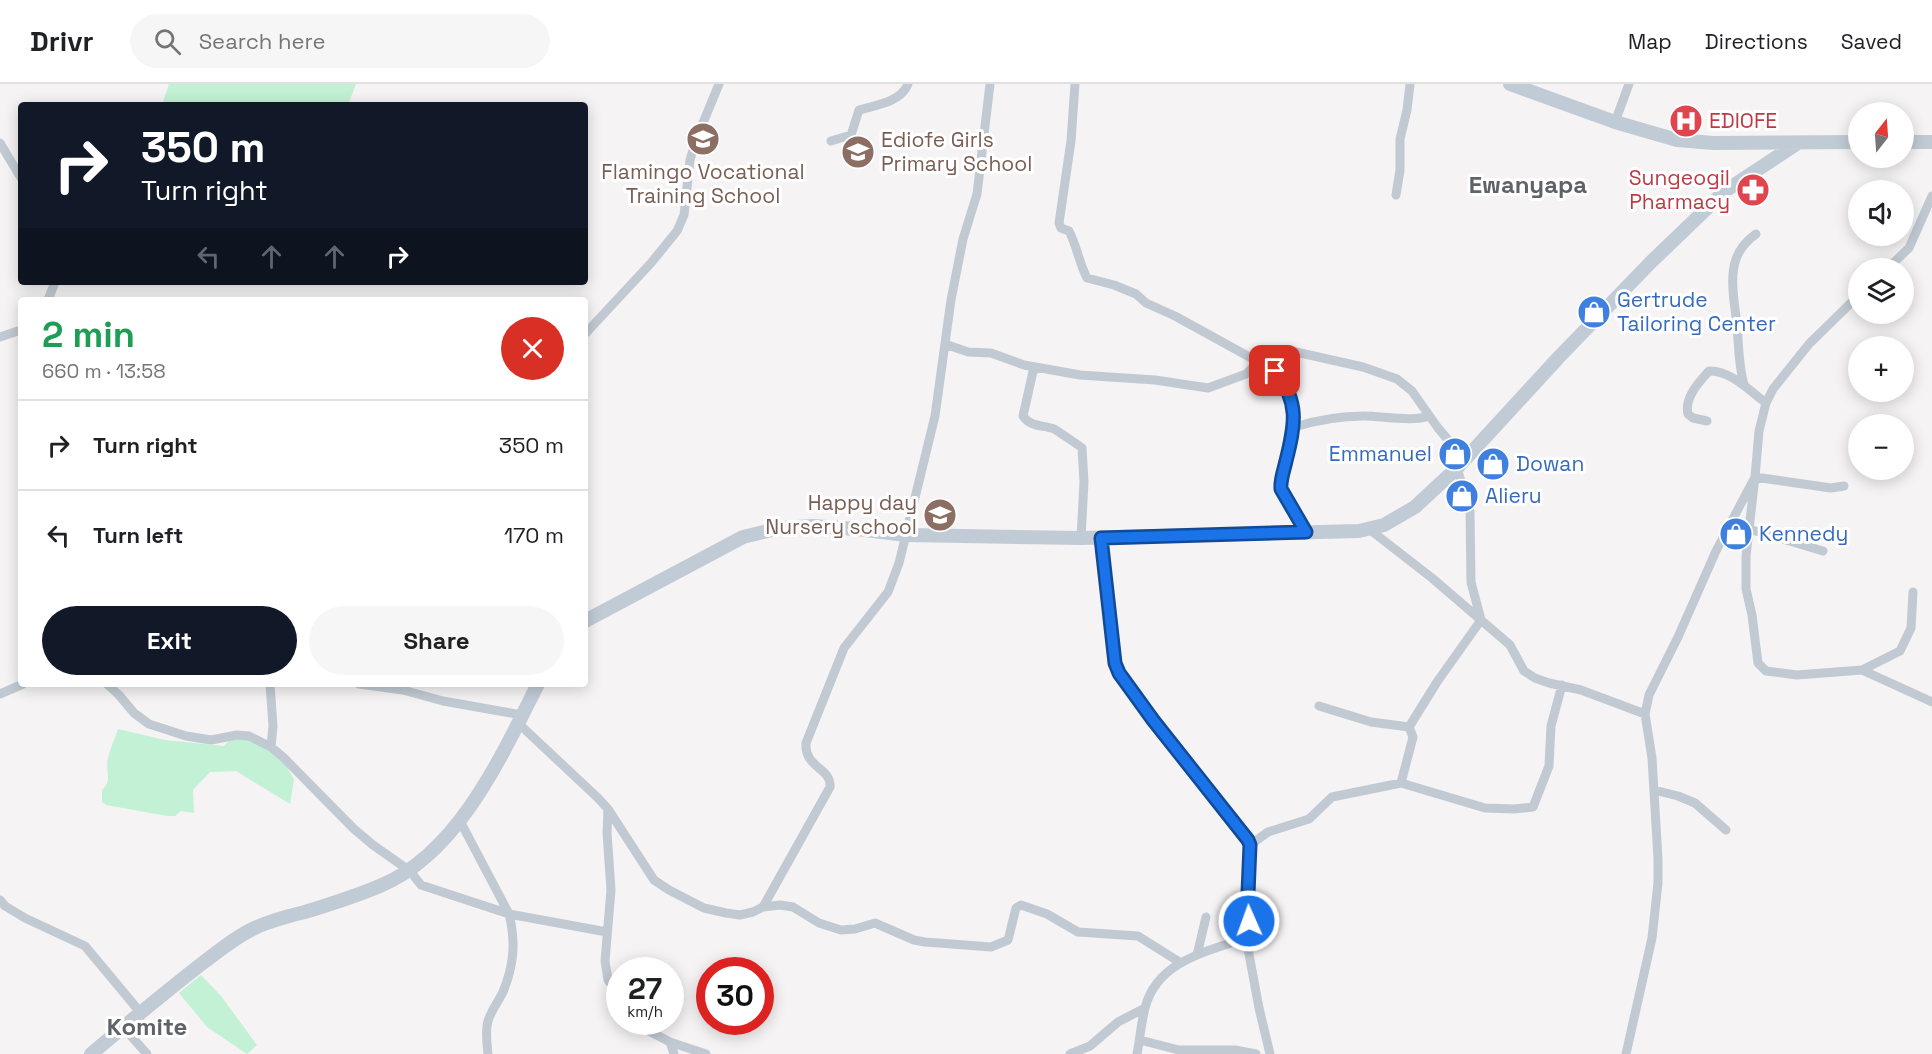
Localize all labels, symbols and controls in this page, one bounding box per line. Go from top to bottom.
search box [130,14,550,68]
text: Drivr [30,23,94,59]
icon: search [151,25,184,58]
text: Search here [199,27,325,55]
text: Map [1628,28,1672,55]
text: Directions [1705,28,1808,55]
text: Saved [1841,28,1902,55]
north arrow [1848,102,1914,168]
map controls [1848,102,1914,480]
hospital icon: EDIOFE [1668,103,1704,139]
place label: EDIOFE [1709,107,1777,134]
text: 350 m [141,121,266,174]
school or university icon: Flamingo Vocational Training School [685,121,721,157]
icon: right [42,126,120,204]
place label: Ediofe Girls Primary School [881,126,1032,177]
school or university icon: Ediofe Girls Primary School [840,134,876,170]
place label: Flamingo Vocational Training School [601,158,805,209]
place label: Sungeogil Pharmacy [1629,164,1730,215]
district label: Ewanyapa [1469,169,1587,200]
pharmacy icon: Sungeogil Pharmacy [1735,172,1771,208]
text: Turn right [141,173,268,208]
button: sound [1848,180,1914,246]
icon: left [192,240,225,273]
icon: ahead [255,240,288,273]
icon: ahead [318,240,351,273]
icon: right [381,240,414,273]
button: layers [1848,258,1914,324]
place label: Gertrude Tailoring Center [1617,286,1776,337]
shop icon: Gertrude Tailoring Center [1576,294,1612,330]
text: 2 min [42,312,135,358]
button: close [501,317,564,380]
button: + [1848,336,1914,402]
pin [1249,345,1300,396]
icon: arrive [1258,354,1291,387]
text: 660 m · 13:58 [42,358,166,384]
button: − [1848,414,1914,480]
icon: right [42,429,75,462]
text: Turn right [93,431,198,459]
text: 350 m [499,431,564,459]
shop icon: Emmanuel [1437,436,1473,472]
place label: Emmanuel [1329,440,1432,467]
shop icon: Dowan [1475,446,1511,482]
place label: Dowan [1516,450,1584,477]
shop icon: Alieru [1444,478,1480,514]
place label: Alieru [1485,482,1542,509]
place label: Happy day Nursery school [765,489,917,540]
school or university icon: Happy day Nursery school [922,497,958,533]
shop icon: Kennedy [1718,516,1754,552]
icon: left [42,519,75,552]
place label: Kennedy [1759,520,1848,547]
text: Turn left [93,521,183,549]
text: 170 m [504,521,564,549]
button: Exit [42,606,297,675]
button: Share [309,606,564,675]
position arrow [1217,889,1281,953]
speed limit sign: 30 [696,957,774,1035]
text: 27 [628,969,662,1008]
text: km/h [627,1002,663,1021]
district label: Komite [107,1011,187,1042]

